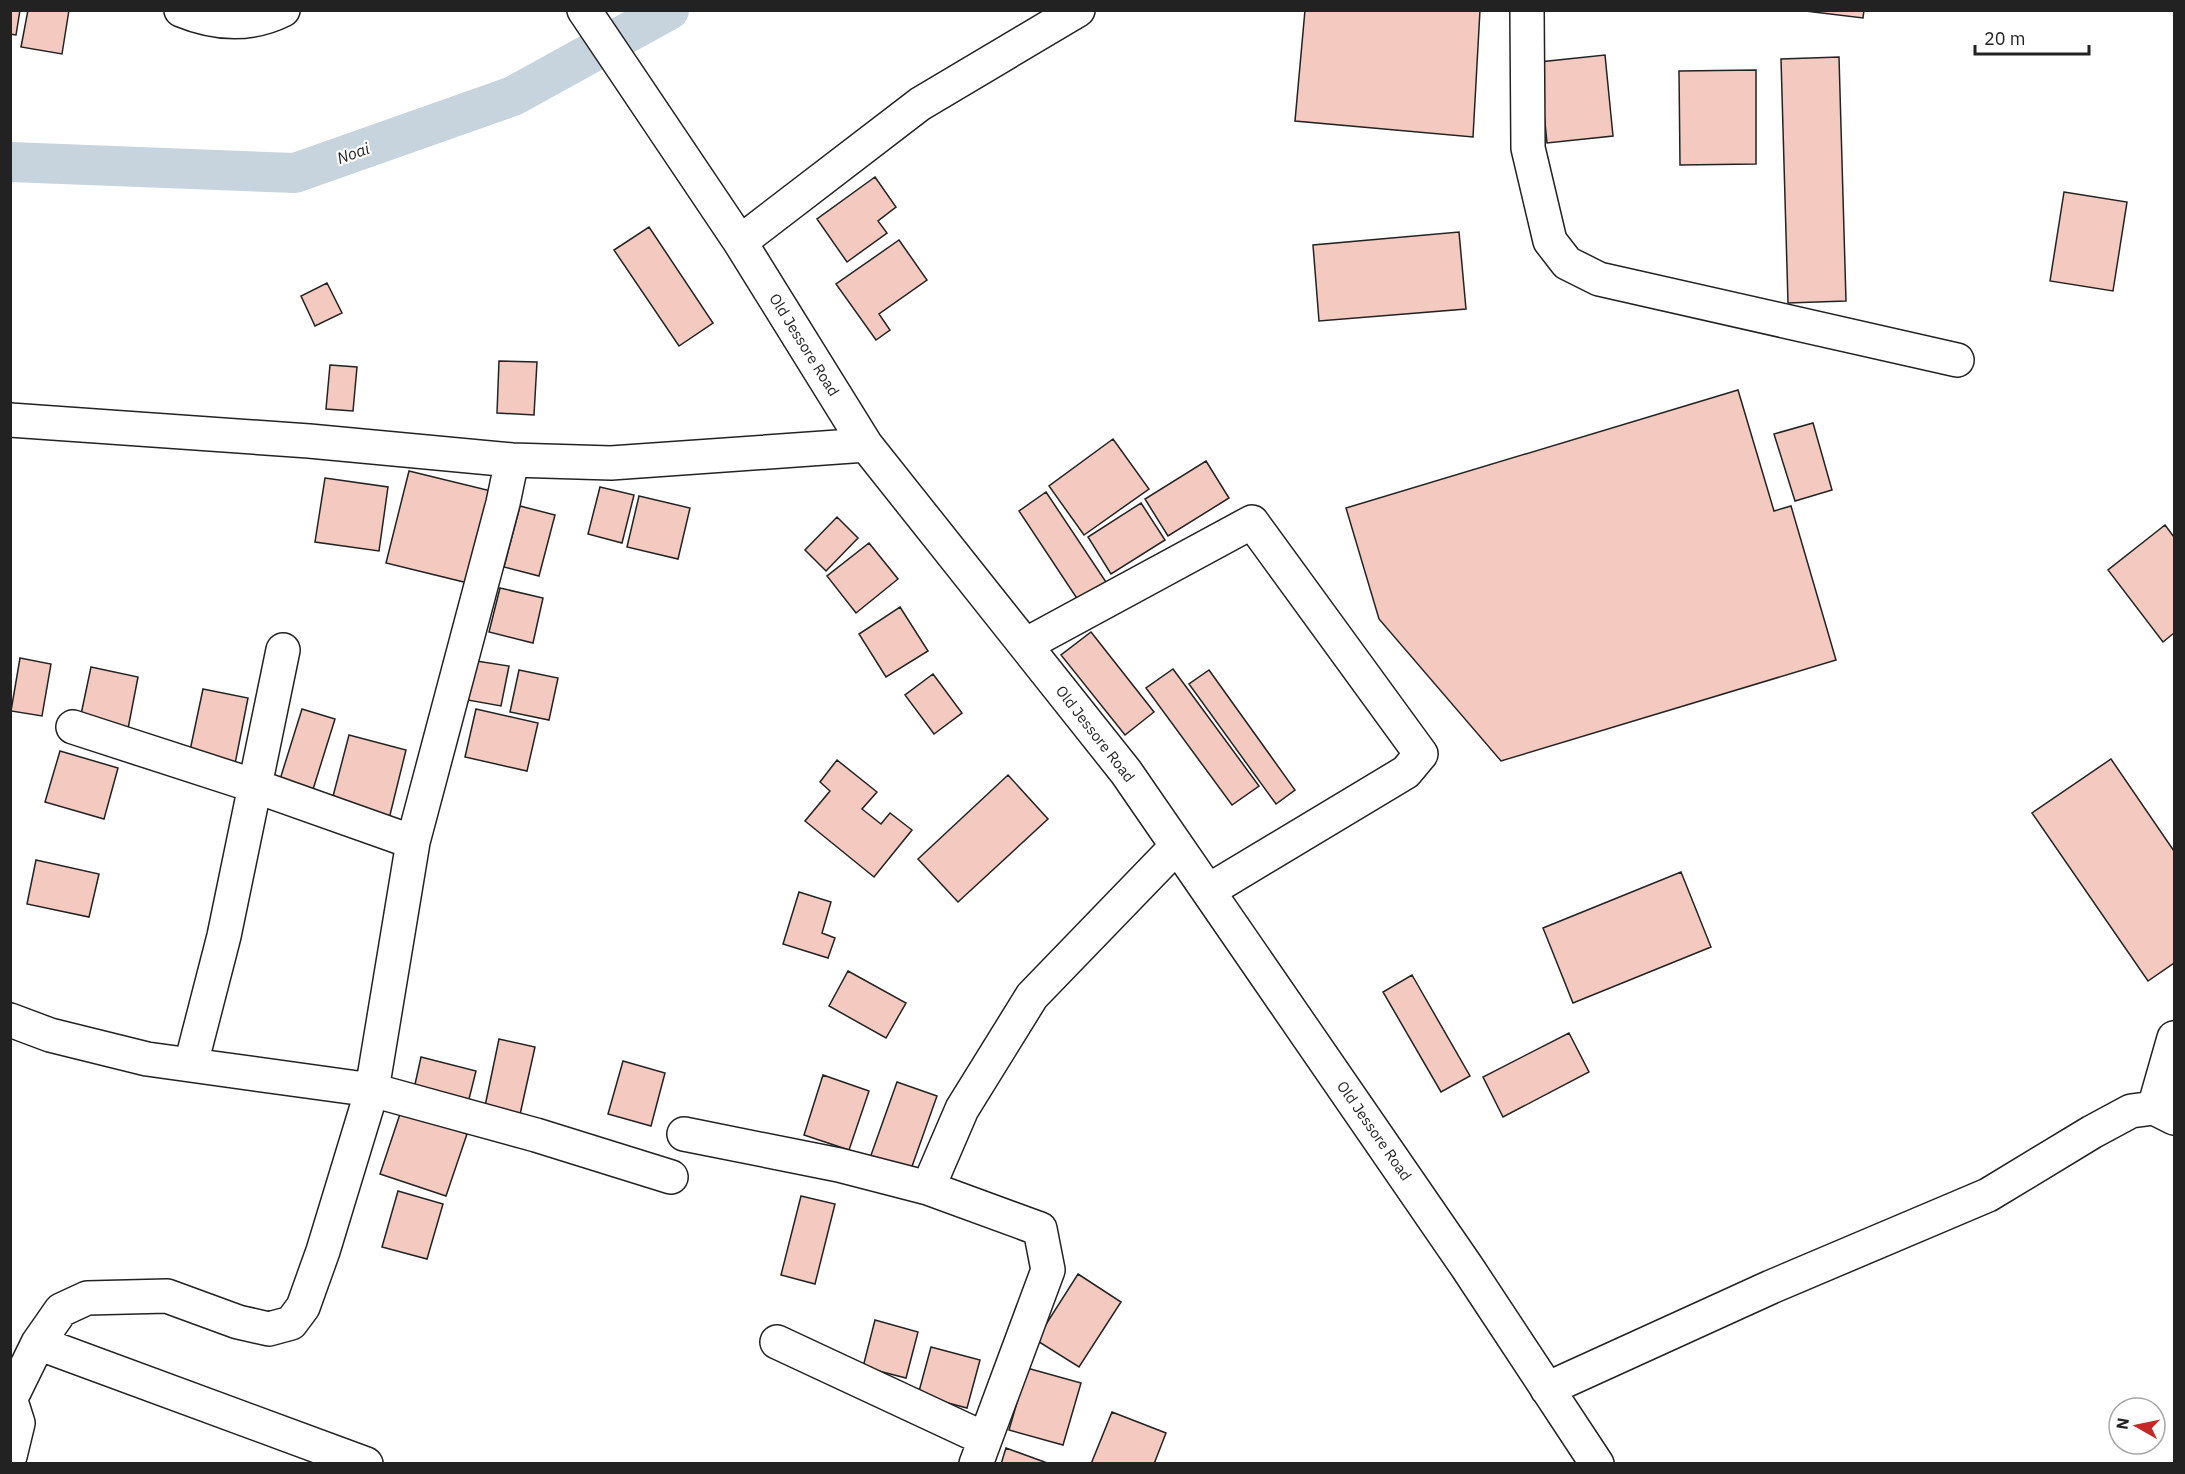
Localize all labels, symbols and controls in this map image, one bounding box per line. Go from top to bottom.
scale bar [1975,18,2089,56]
text: 20 m [1984,27,2026,50]
water label: Noai [334,138,373,168]
street label: Old Jessore Road [765,290,844,400]
street label: Old Jessore Road [1052,682,1139,786]
street label: Old Jessore Road [1333,1077,1416,1184]
north arrow [2107,1396,2167,1456]
text: N [2111,1416,2133,1431]

